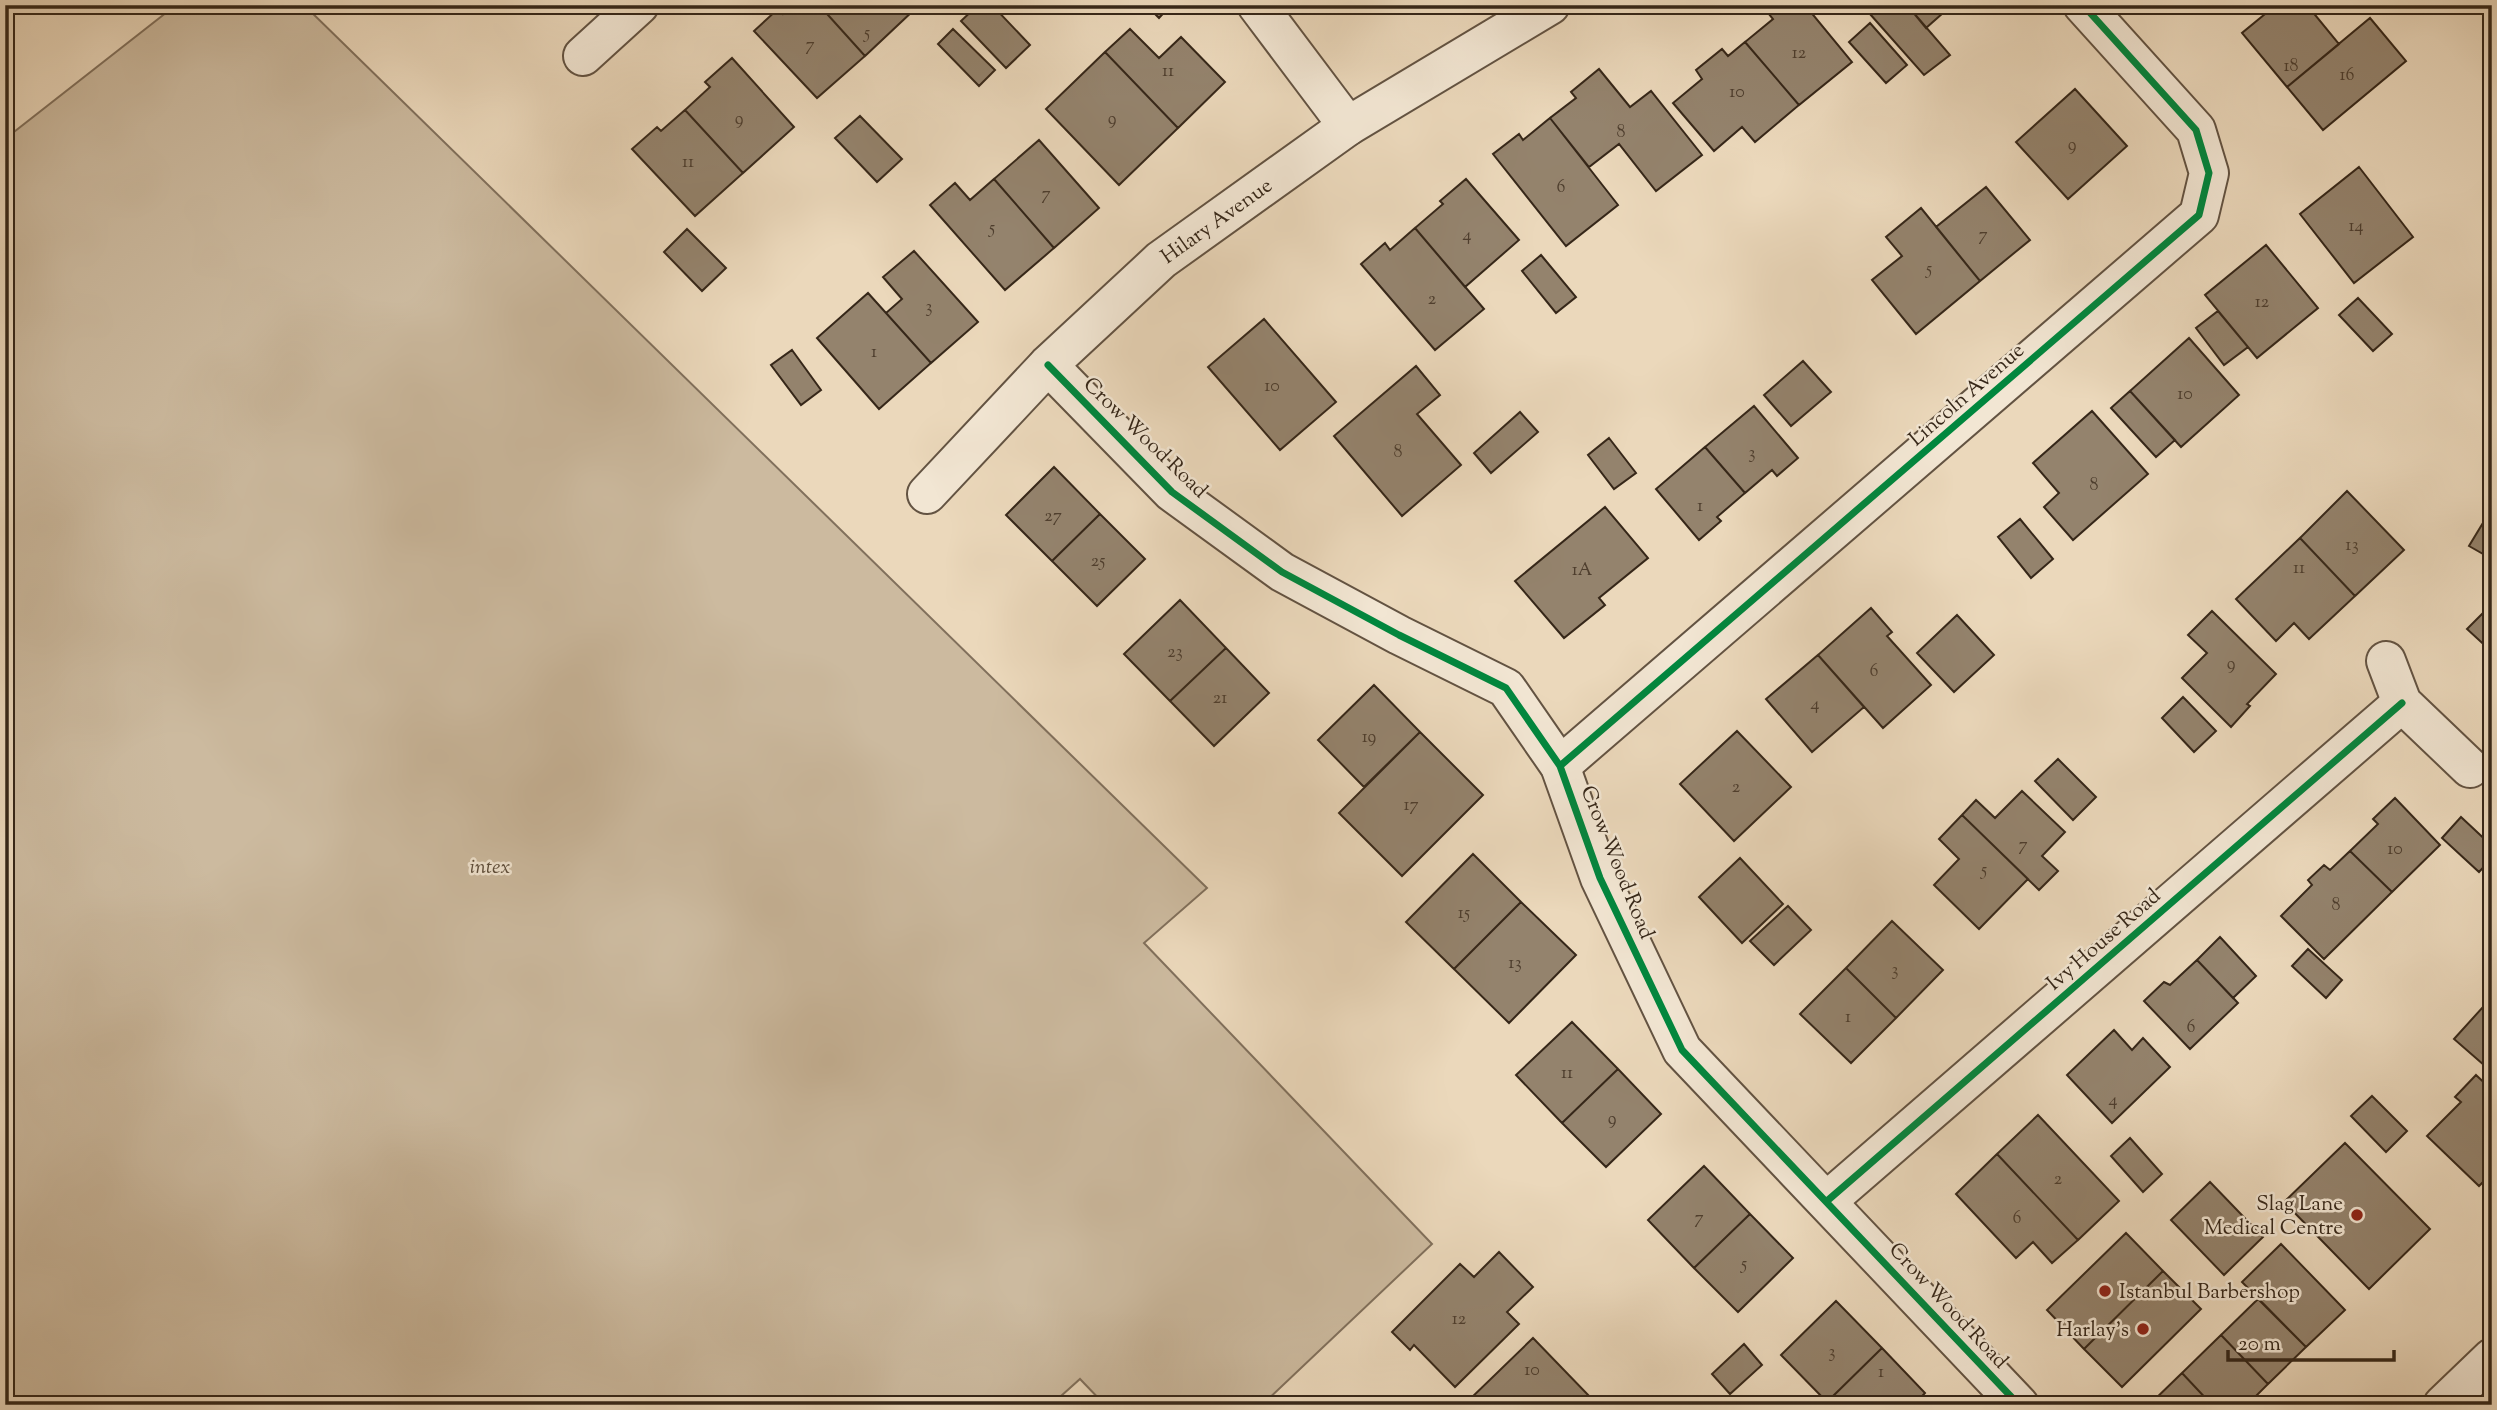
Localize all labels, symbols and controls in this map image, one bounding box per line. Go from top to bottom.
house number: 5 [863,21,870,47]
house number: 7 [805,33,815,59]
house number: 12 [1792,41,1807,67]
house number: 18 [2283,54,2299,80]
house number: 11 [1162,59,1174,85]
house number: 16 [2339,63,2355,89]
house number: 10 [1729,80,1745,106]
house number: 9 [735,107,744,133]
house number: 9 [1108,107,1117,133]
house number: 8 [1617,120,1626,146]
house number: 9 [2068,133,2077,159]
house number: 11 [682,150,694,176]
street label: Hilary Avenue [1155,172,1279,272]
house number: 6 [1557,175,1566,201]
house number: 7 [1041,182,1051,208]
house number: 14 [2348,214,2364,240]
house number: 5 [988,216,995,242]
house number: 4 [1462,223,1472,249]
house number: 7 [1978,223,1988,249]
house number: 5 [1925,257,1932,283]
house number: 2 [1428,287,1437,313]
house number: 12 [2255,290,2270,316]
house number: 3 [925,295,933,321]
street label: Lincoln Avenue [1903,337,2032,454]
house number: 1 [871,340,877,366]
street label: Crow Wood Road [1075,371,1214,506]
house number: 10 [1264,374,1280,400]
house number: 10 [2177,382,2193,408]
house number: 8 [1394,440,1403,466]
house number: 3 [1748,441,1756,467]
house number: 8 [2090,473,2099,499]
house number: 1 [1697,494,1703,520]
house number: 27 [1044,504,1062,530]
house number: 13 [2345,533,2359,559]
house number: 25 [1091,549,1105,575]
house number: 11 [2293,556,2305,582]
house number: 1A [1572,558,1593,584]
house number: 23 [1167,640,1183,666]
house number: 9 [2227,652,2236,678]
house number: 6 [1870,659,1879,685]
house number: 21 [1213,686,1227,712]
house number: 4 [1810,692,1820,718]
house number: 19 [1362,725,1377,751]
house number: 2 [1732,775,1741,801]
street label: Crow Wood Road [1572,781,1661,944]
house number: 17 [1403,793,1419,819]
house number: 7 [2018,833,2028,859]
house number: 10 [2387,837,2403,863]
park label: intex [470,853,510,883]
house number: 5 [1980,858,1987,884]
street label: Ivy House Road [2041,882,2168,999]
house number: 8 [2332,893,2341,919]
house number: 15 [1458,901,1470,927]
house number: 13 [1508,951,1522,977]
house number: 3 [1891,958,1899,984]
house number: 1 [1845,1005,1851,1031]
house number: 6 [2187,1015,2196,1041]
house number: 11 [1561,1061,1573,1087]
house number: 4 [2108,1088,2118,1114]
house number: 9 [1608,1107,1617,1133]
house number: 2 [2054,1167,2063,1193]
place label: Slag Lane Medical Centre [2204,1190,2343,1244]
house number: 7 [1694,1206,1704,1232]
house number: 6 [2013,1206,2022,1232]
marker: Slag Lane Medical Centre [2349,1207,2365,1223]
street label: Crow Wood Road [1881,1236,2014,1376]
house number: 5 [1740,1252,1747,1278]
place label: Istanbul Barbershop [2119,1278,2300,1308]
marker: Istanbul Barbershop [2097,1283,2113,1299]
house number: 12 [1452,1307,1467,1333]
place label: Harlay's [2056,1316,2129,1346]
scale bar [2228,1319,2394,1363]
marker: Harlay's [2135,1321,2151,1337]
text: 20 m [2238,1330,2281,1360]
house number: 3 [1828,1340,1836,1366]
house number: 10 [1524,1358,1540,1384]
house number: 1 [1878,1360,1884,1386]

